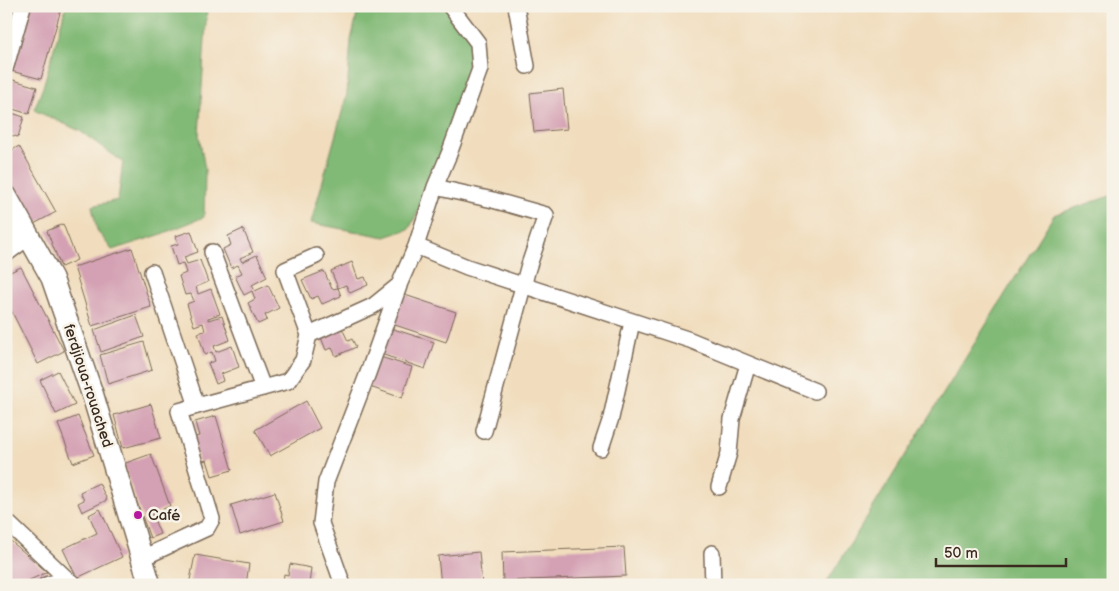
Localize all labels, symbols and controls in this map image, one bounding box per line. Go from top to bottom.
street label: ferdjioua-rouached [59,322,117,450]
place label: Café [148,506,180,525]
marker: Café [132,509,144,521]
scale bar [936,536,1066,568]
text: 50 m [944,544,978,563]

